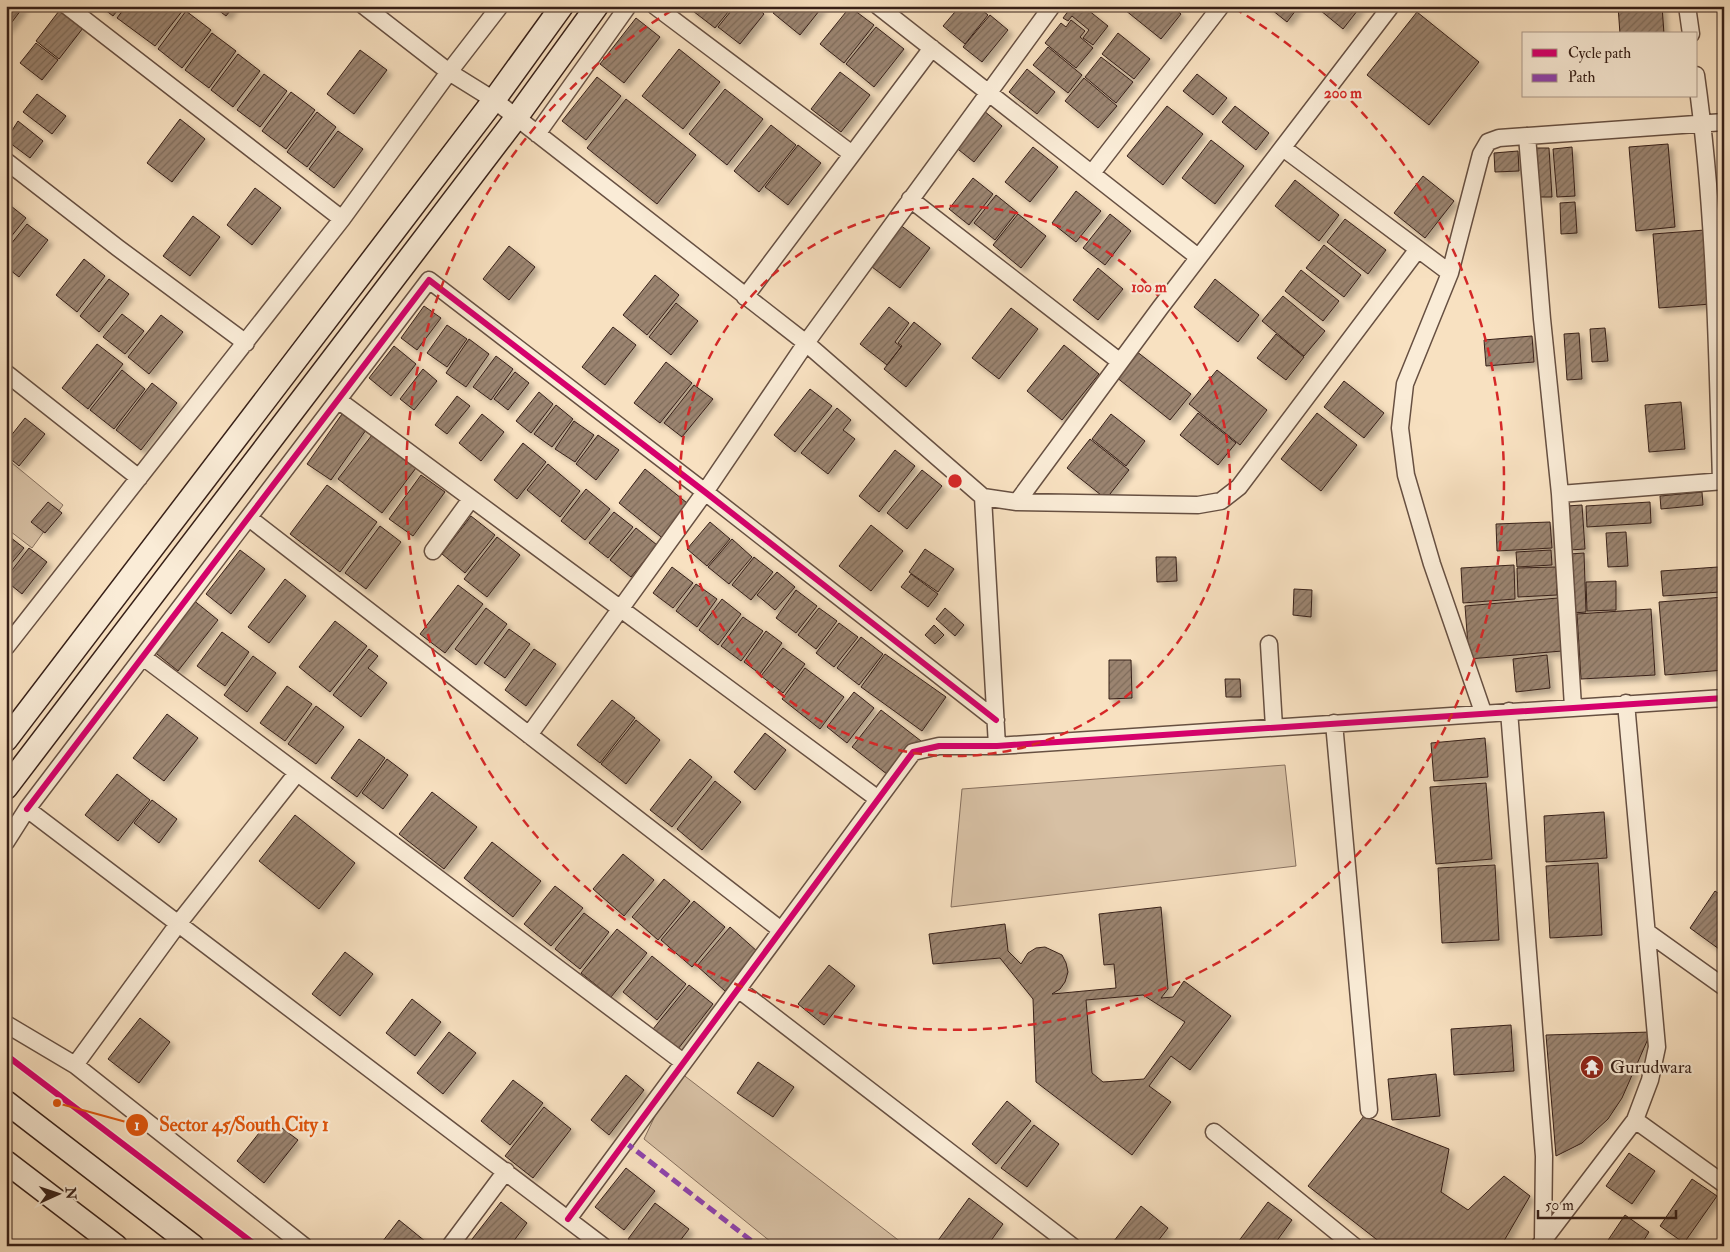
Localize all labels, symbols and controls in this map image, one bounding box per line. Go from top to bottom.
legend [1522,32,1698,98]
text: Cycle path [1568,44,1631,64]
text: Path [1568,68,1595,87]
text: 200 m [1324,84,1362,103]
text: 100 m [1131,278,1167,297]
centre of rings [946,472,964,490]
temple icon: Gurudwara [1579,1054,1605,1080]
place label: Gurudwara [1610,1056,1692,1079]
callout: Sector 45/South City 1 [125,1108,339,1142]
text: Sector 45/South City 1 [159,1113,329,1138]
text: 1 [134,1116,140,1135]
north arrow [32,1170,82,1220]
text: N [62,1186,79,1201]
scale bar [1538,1187,1675,1219]
text: 50 m [1545,1196,1574,1215]

